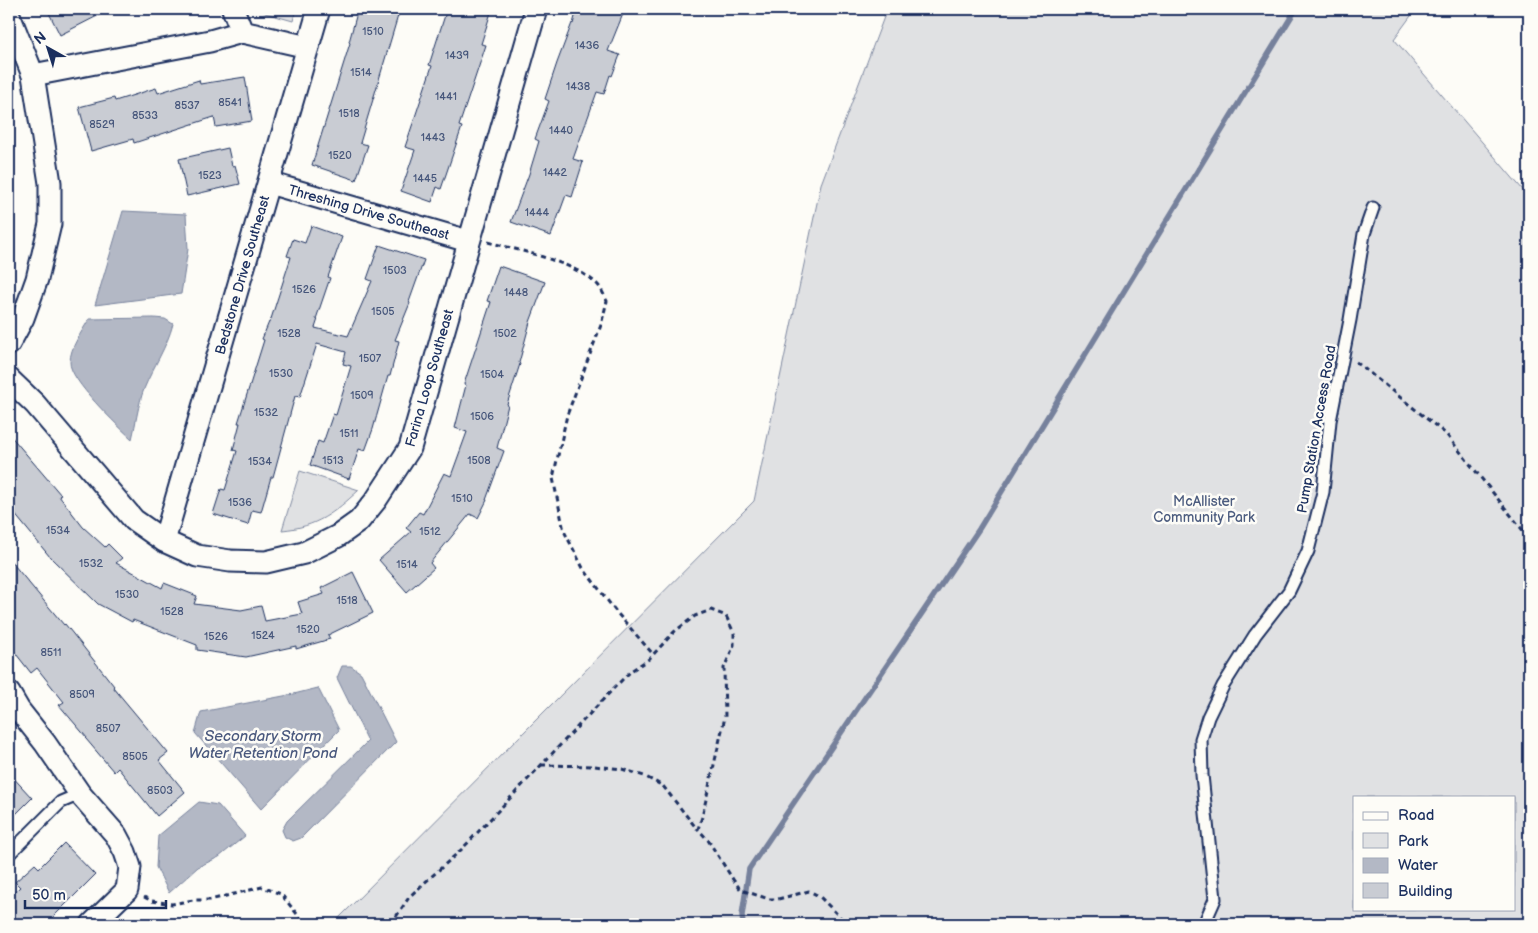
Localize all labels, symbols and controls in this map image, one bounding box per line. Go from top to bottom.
north arrow [22,22,72,72]
house number: 1510 [362,25,384,38]
text: N [31,28,50,48]
house number: 1436 [575,39,600,52]
house number: 1439 [445,49,469,62]
house number: 1514 [350,66,372,79]
house number: 1438 [566,80,590,93]
house number: 1441 [435,90,457,103]
house number: 8541 [218,96,242,109]
house number: 8537 [175,99,200,112]
house number: 1518 [338,107,360,120]
house number: 8533 [132,109,158,122]
house number: 8529 [89,118,115,131]
house number: 1440 [549,124,574,137]
house number: 1443 [421,131,445,144]
house number: 1520 [328,149,352,162]
house number: 1442 [543,166,568,179]
house number: 1523 [198,169,222,182]
house number: 1445 [413,172,437,185]
street label: Threshing Drive Southeast [286,181,452,244]
street label: Bedstone Drive Southeast [212,193,274,357]
house number: 1444 [525,206,549,219]
house number: 1503 [383,264,407,277]
house number: 1526 [292,283,316,296]
house number: 1448 [504,286,528,299]
house number: 1505 [371,305,395,318]
street label: Farina Loop Southeast [402,307,457,449]
house number: 1528 [277,327,301,340]
house number: 1502 [493,327,517,340]
street label: Pump Station Access Road [1293,344,1340,514]
house number: 1507 [359,352,382,365]
house number: 1530 [269,367,293,380]
house number: 1504 [480,368,504,381]
house number: 1509 [350,389,374,402]
house number: 1532 [254,406,278,419]
house number: 1506 [470,410,494,423]
house number: 1511 [339,427,359,440]
house number: 1513 [322,454,344,467]
house number: 1508 [467,454,491,467]
house number: 1534 [248,455,272,468]
house number: 1510 [451,492,473,505]
park label: McAllister Community Park [1153,493,1255,526]
house number: 1536 [228,496,252,509]
house number: 1534 [46,524,70,537]
house number: 1512 [419,525,441,538]
house number: 1532 [79,557,103,570]
house number: 1514 [396,558,418,571]
house number: 1530 [115,588,139,601]
house number: 1518 [336,594,358,607]
house number: 1528 [160,605,184,618]
house number: 1520 [296,623,320,636]
house number: 1524 [251,629,275,642]
house number: 1526 [204,630,228,643]
house number: 8511 [40,646,62,659]
house number: 8509 [69,688,95,701]
house number: 8507 [96,722,121,735]
water label: Secondary Storm Water Retention Pond [189,727,338,763]
house number: 8505 [122,750,148,763]
house number: 8503 [147,784,173,797]
legend [1353,796,1516,910]
text: Road [1398,806,1434,825]
text: Park [1398,832,1429,851]
text: Water [1398,856,1438,875]
scale bar [25,878,166,910]
text: Building [1398,882,1453,901]
text: 50 m [32,886,66,905]

